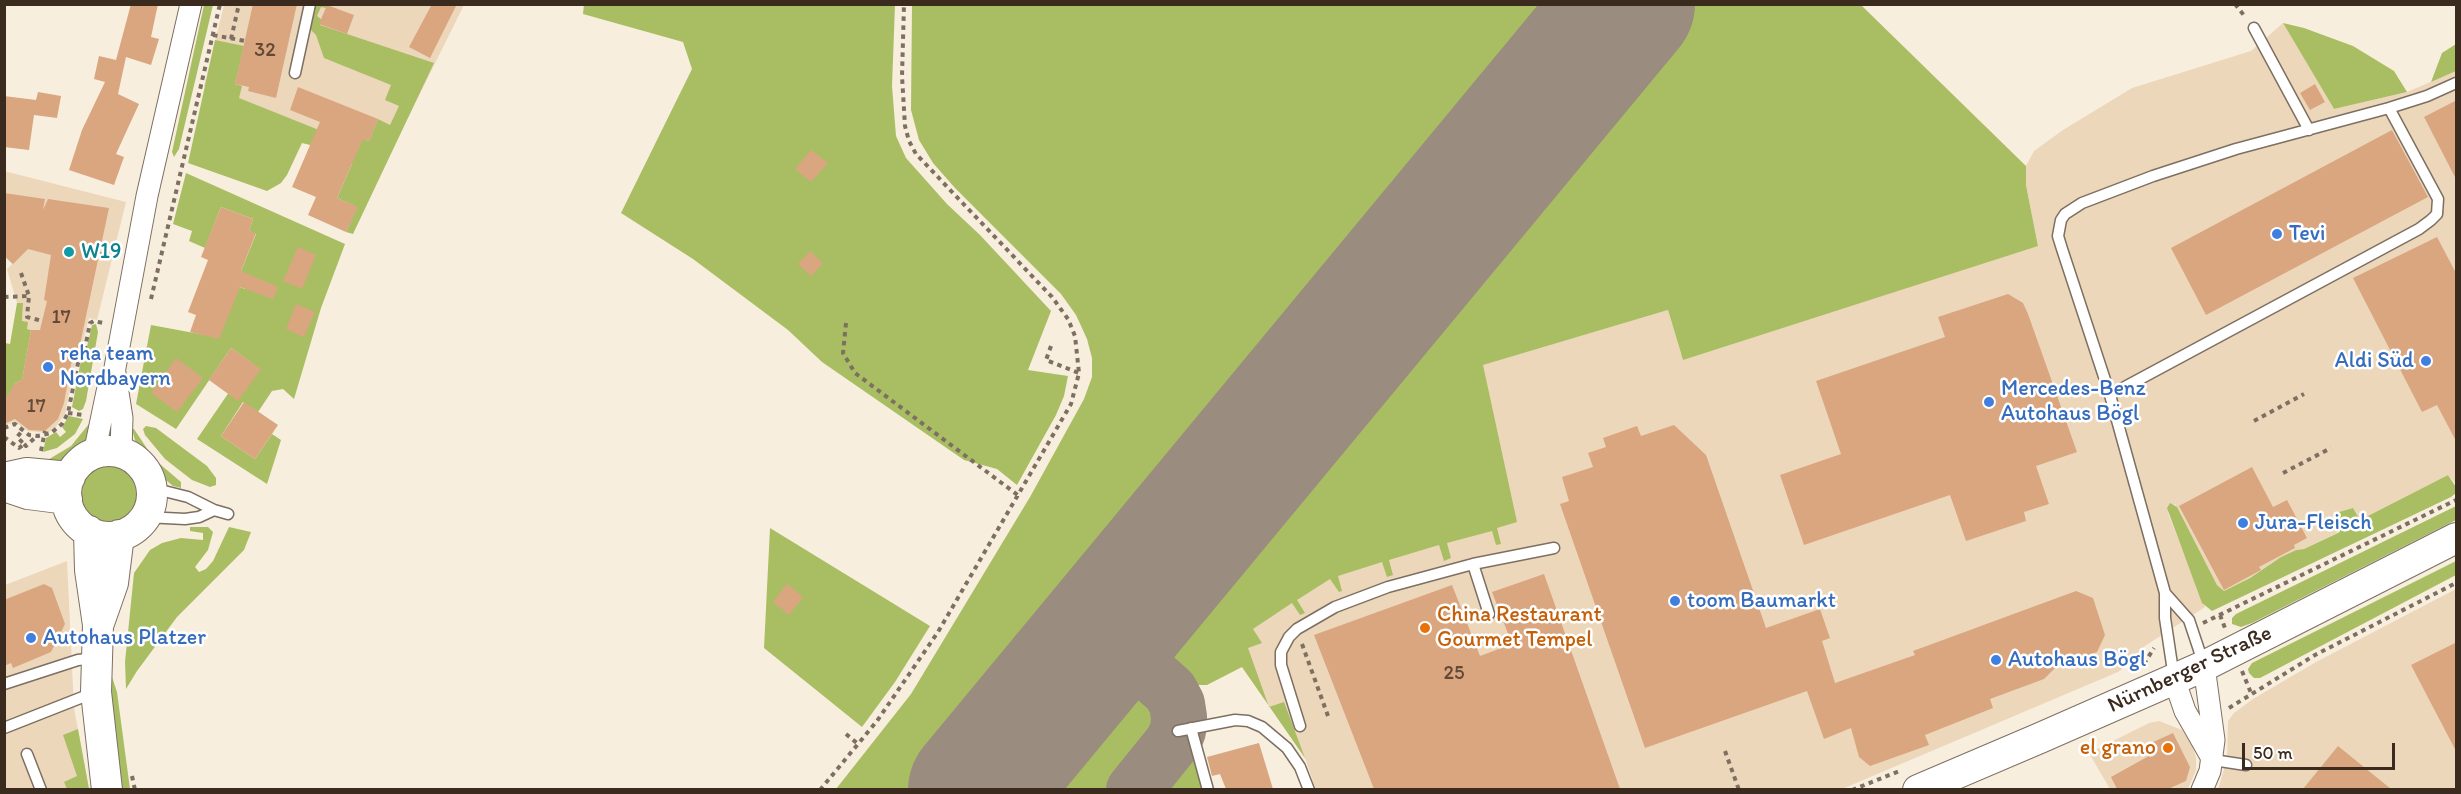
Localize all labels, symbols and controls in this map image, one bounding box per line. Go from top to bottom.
house number: 32 [254,39,276,63]
place label: Tevi [2289,221,2325,247]
marker: Tevi [2270,227,2284,241]
place label: W19 [81,239,122,265]
marker: W19 [62,245,76,259]
house number: 17 [51,306,71,330]
place label: reha team Nordbayern [60,341,171,392]
place label: Aldi Süd [2335,348,2414,374]
marker: Aldi Süd [2419,354,2433,368]
marker: reha team Nordbayern [41,360,55,374]
place label: Mercedes-Benz Autohaus Bögl [2001,376,2146,428]
house number: 17 [26,395,46,419]
marker: Mercedes-Benz Autohaus Bögl [1982,395,1996,409]
place label: Jura-Fleisch [2255,510,2371,536]
marker: Jura-Fleisch [2236,516,2250,530]
place label: toom Baumarkt [1687,588,1836,614]
marker: toom Baumarkt [1668,594,1682,608]
place label: China Restaurant Gourmet Tempel [1437,602,1602,654]
street label: Nürnberger Straße [2104,620,2276,720]
marker: China Restaurant Gourmet Tempel [1418,621,1432,635]
place label: Autohaus Platzer [43,625,206,651]
marker: Autohaus Platzer [24,631,38,645]
place label: Autohaus Bögl [2008,647,2146,673]
marker: Autohaus Bögl [1989,653,2003,667]
house number: 25 [1443,662,1465,686]
scale bar [2245,731,2398,769]
place label: el grano [2080,735,2156,761]
marker: el grano [2161,741,2175,755]
text: 50 m [2253,742,2293,764]

